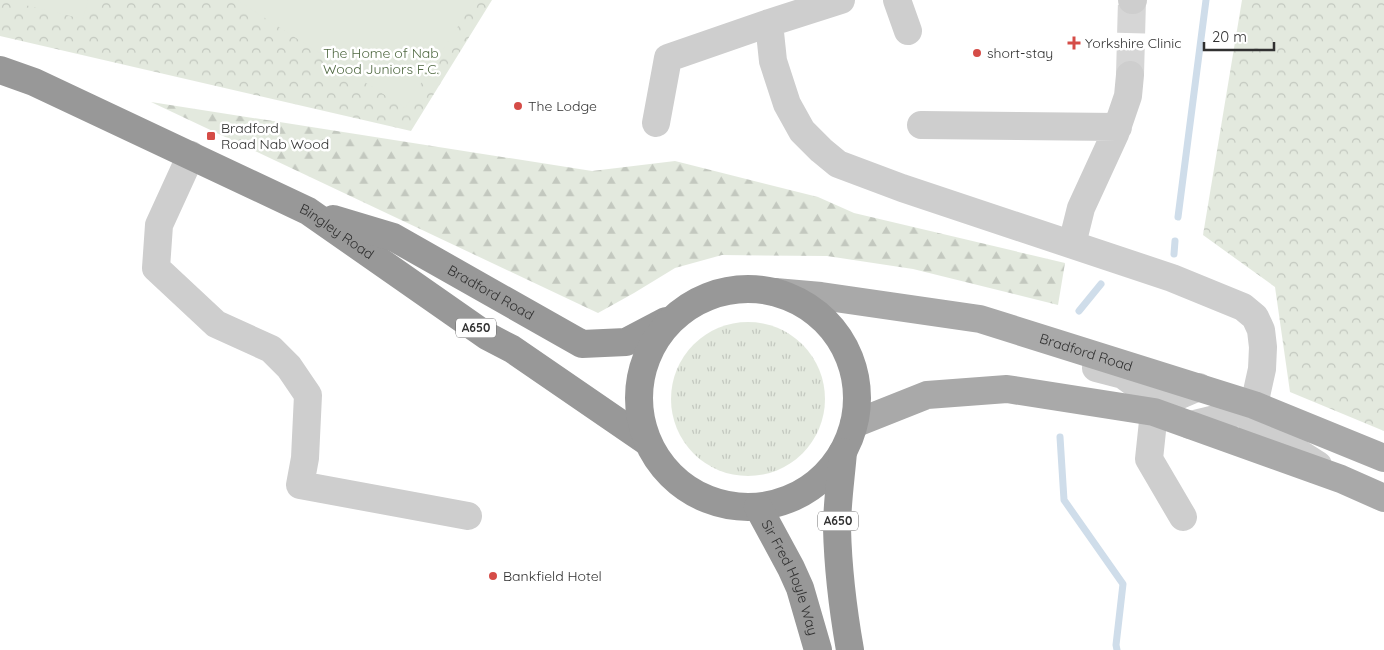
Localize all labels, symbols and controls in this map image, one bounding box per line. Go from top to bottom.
scale bar [1204,20,1274,52]
text: 20 m [1212,27,1247,46]
place label: Yorkshire Clinic [1085,34,1182,52]
marker: Yorkshire Clinic [1067,36,1081,50]
park label: The Home of Nab Wood Juniors F.C. [323,44,439,78]
place label: short-stay [987,44,1053,62]
marker: short-stay [971,47,983,59]
place label: The Lodge [528,97,597,115]
marker: The Lodge [512,100,524,112]
place label: Bradford Road Nab Wood [221,119,329,153]
marker: Bradford Road Nab Wood [205,130,217,142]
street label: Bingley Road [297,199,377,263]
street label: Bradford Road [444,261,537,324]
road number: A650 [456,318,496,338]
street label: Bradford Road [1037,329,1135,375]
road number: A650 [818,512,858,530]
street label: Sir Fred Hoyle Way [758,517,822,638]
place label: Bankfield Hotel [503,567,602,585]
marker: Bankfield Hotel [487,570,499,582]

